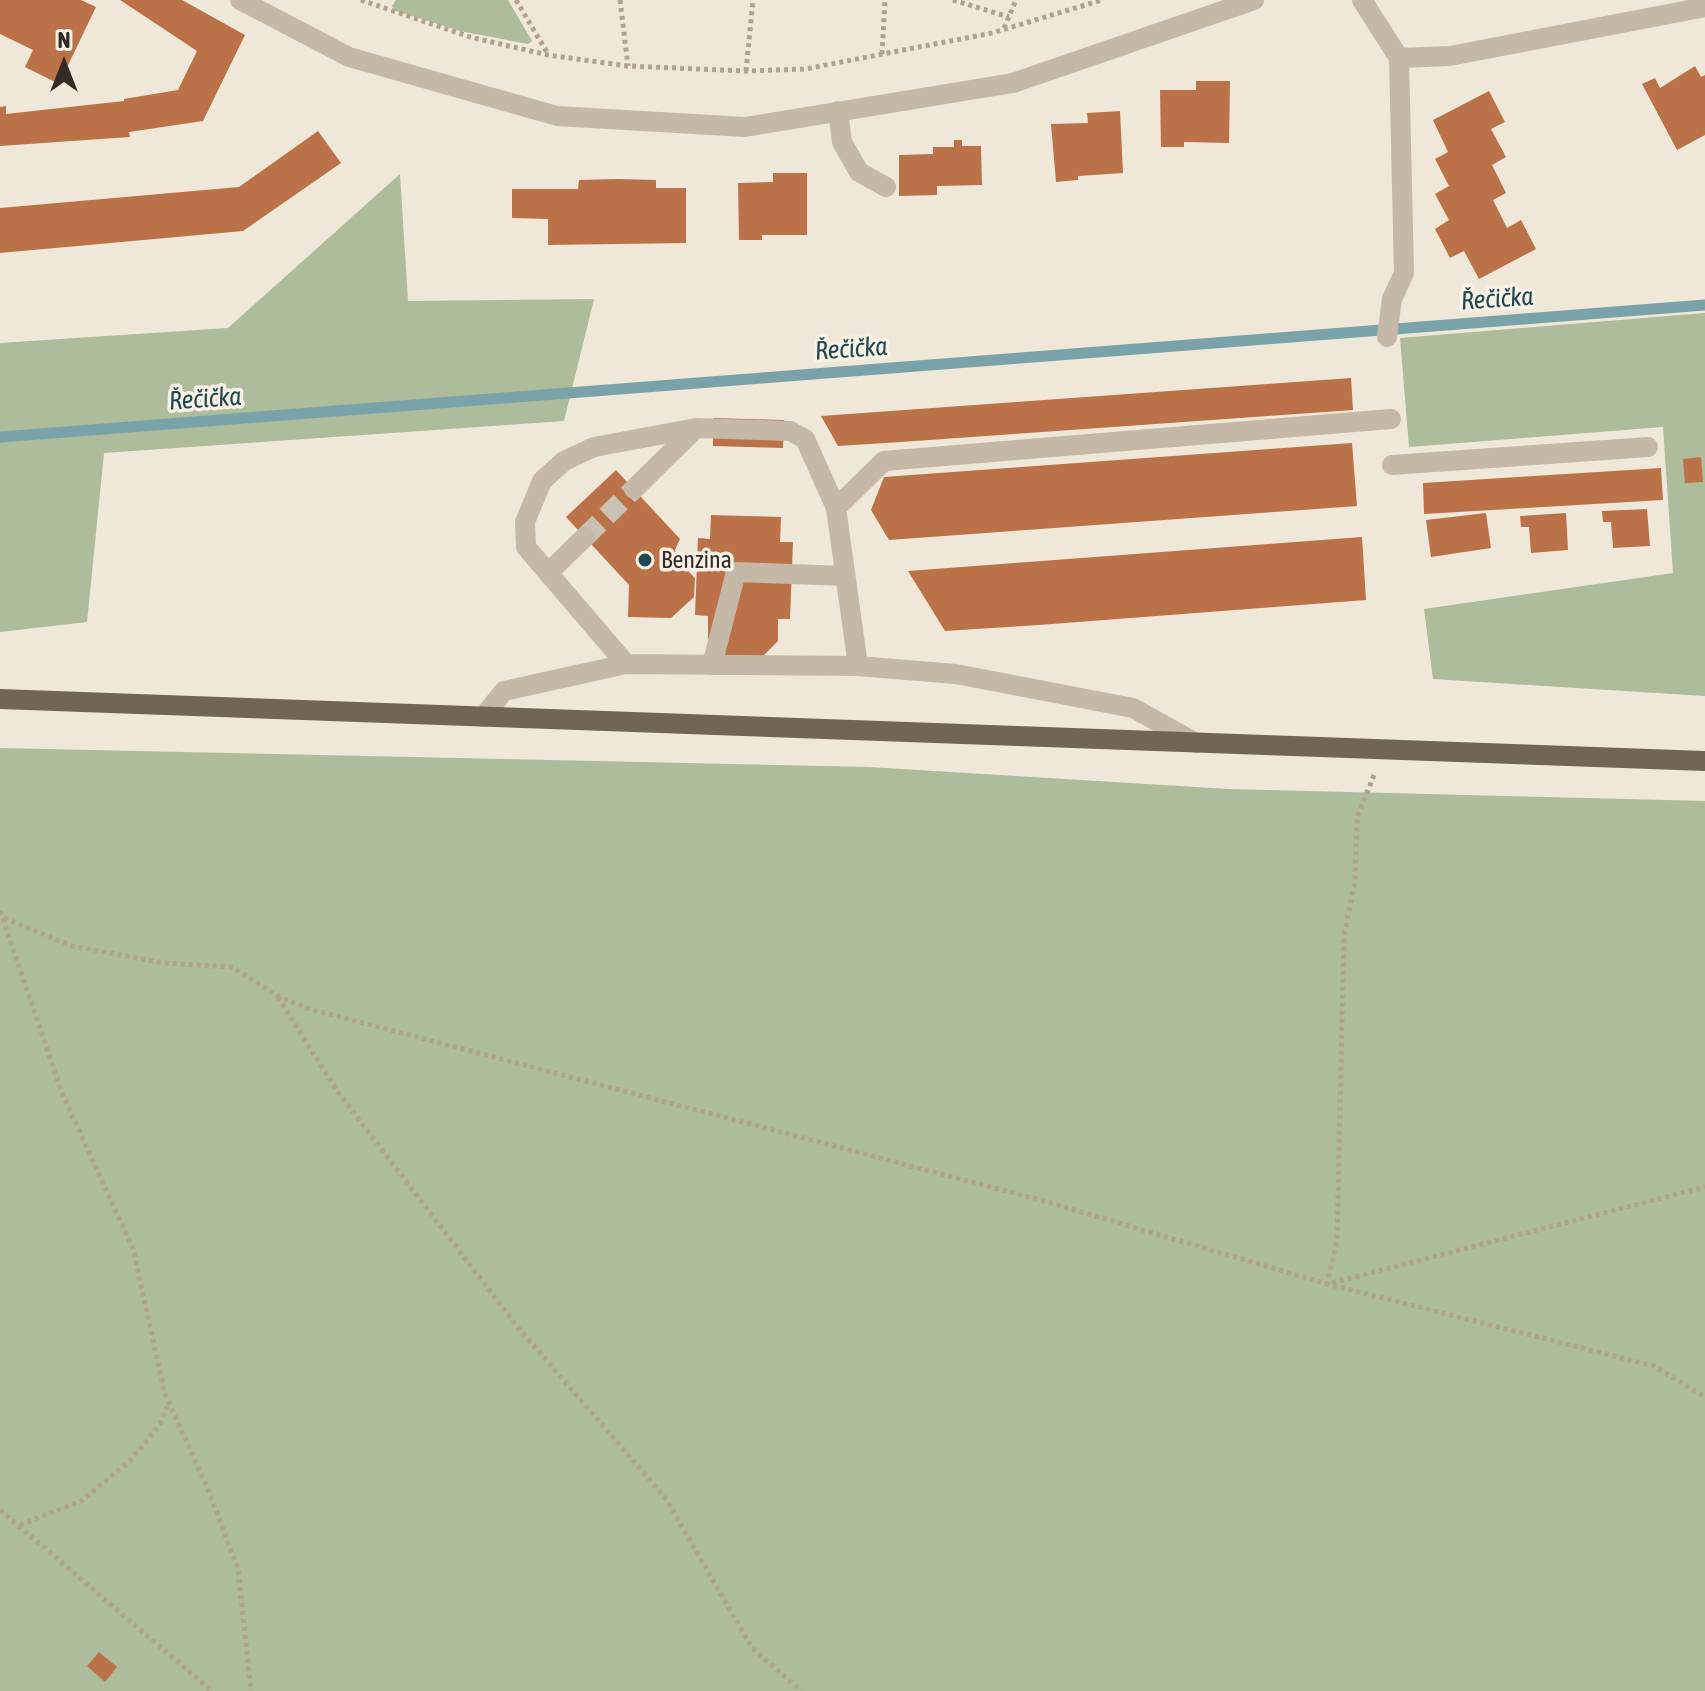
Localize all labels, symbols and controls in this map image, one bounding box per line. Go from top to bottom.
north arrow [24,24,104,104]
text: N [58,27,70,53]
water label: Řečička [1460,281,1534,317]
water label: Řečička [814,331,888,367]
water label: Řečička [168,381,242,417]
place label: Benzina [661,546,732,574]
marker: Benzina [636,551,654,569]

